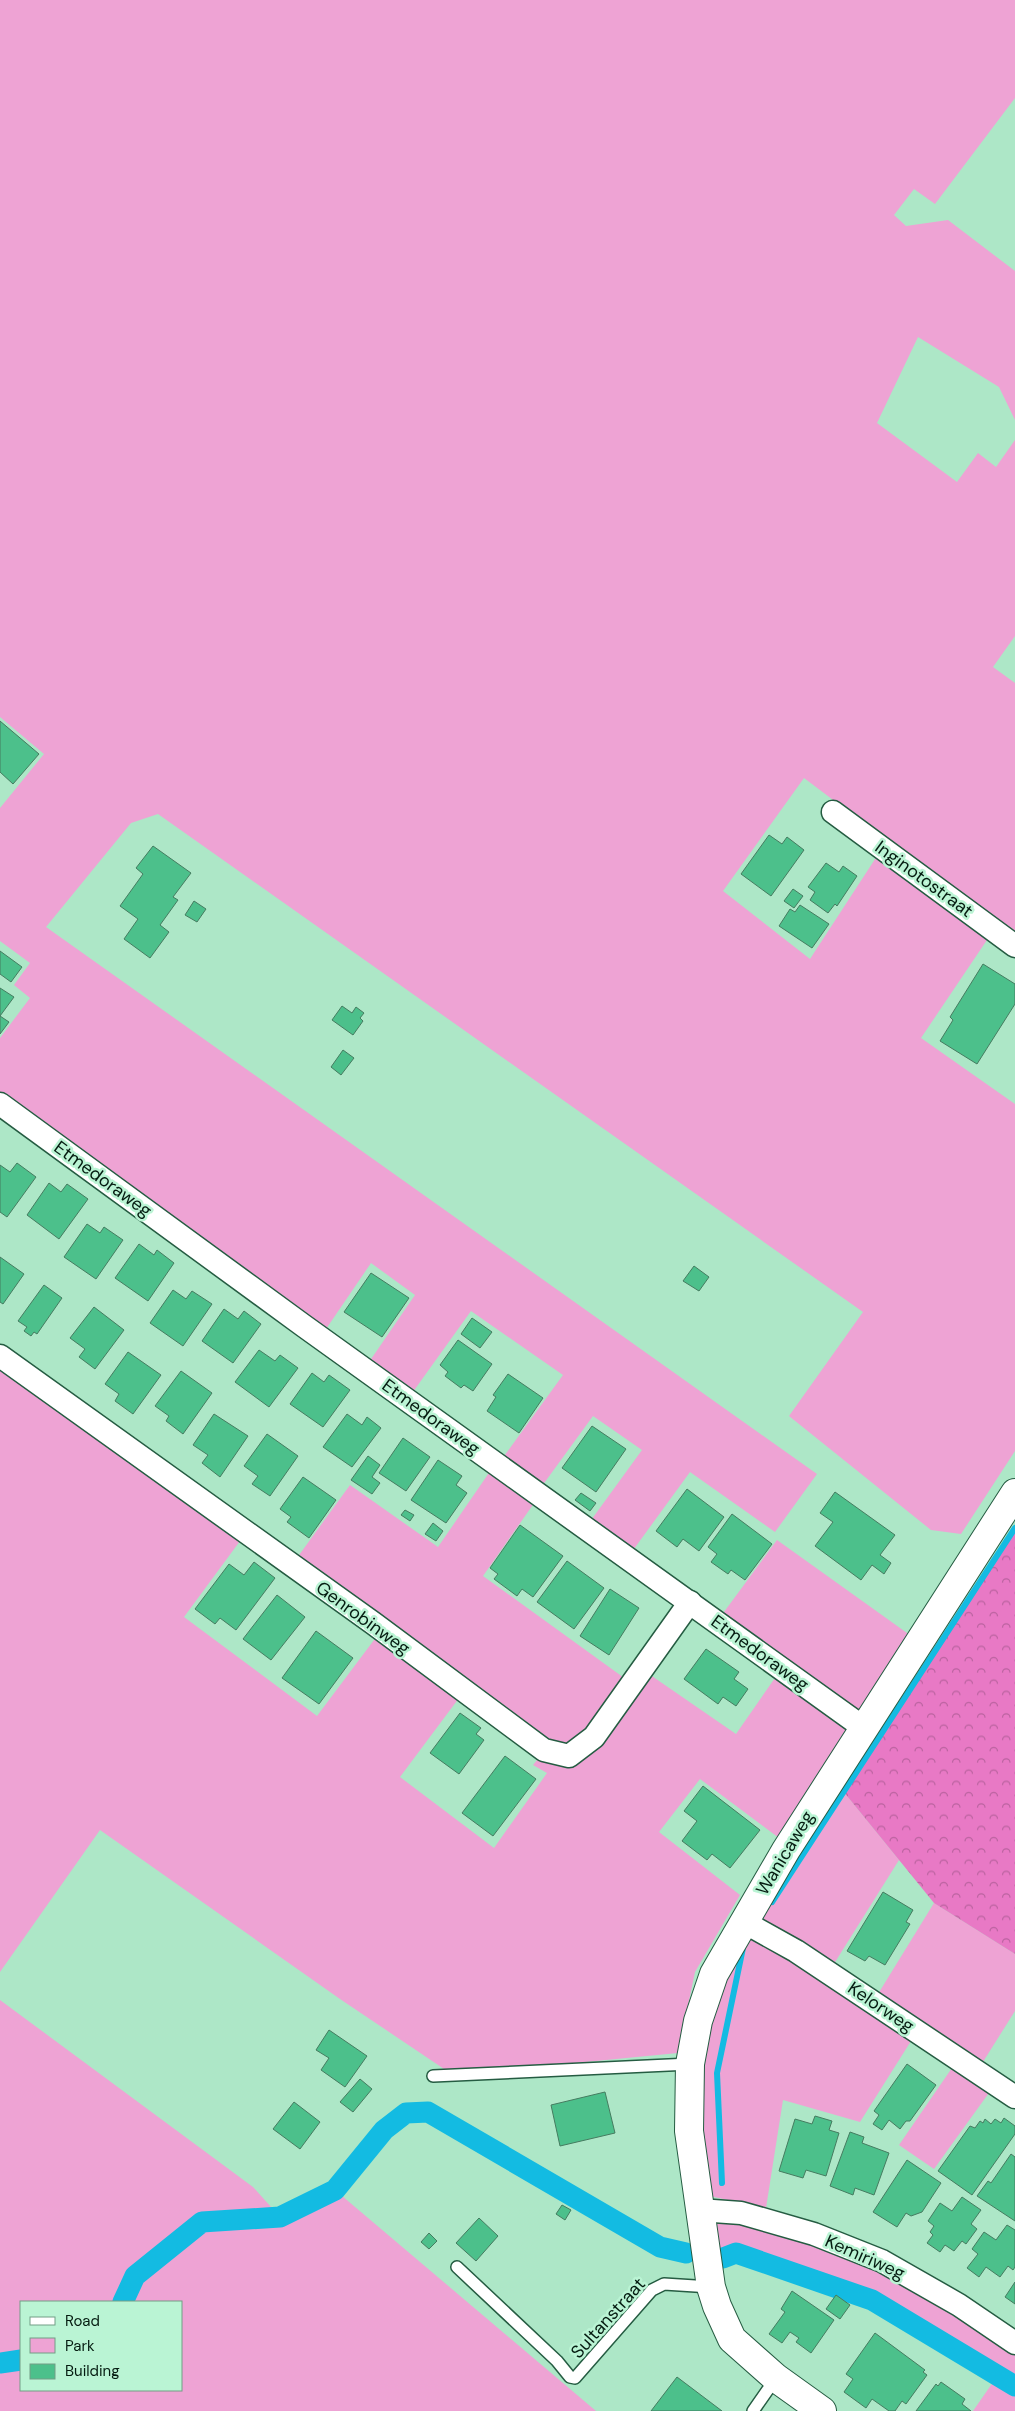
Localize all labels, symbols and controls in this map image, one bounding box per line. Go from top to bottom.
street label: Inginotostraat [870,835,978,923]
street label: Etmedoraweg [49,1135,157,1223]
street label: Etmedoraweg [377,1373,485,1461]
street label: Genrobinweg [311,1576,415,1660]
street label: Etmedoraweg [706,1609,814,1697]
street label: Wanicaweg [750,1806,820,1900]
street label: Kelorweg [843,1976,919,2038]
street label: Kemiriweg [821,2229,909,2285]
street label: Sultanstraat [565,2273,651,2363]
legend [20,2301,182,2391]
text: Road [65,2311,100,2331]
text: Park [65,2336,95,2356]
text: Building [65,2361,120,2381]

